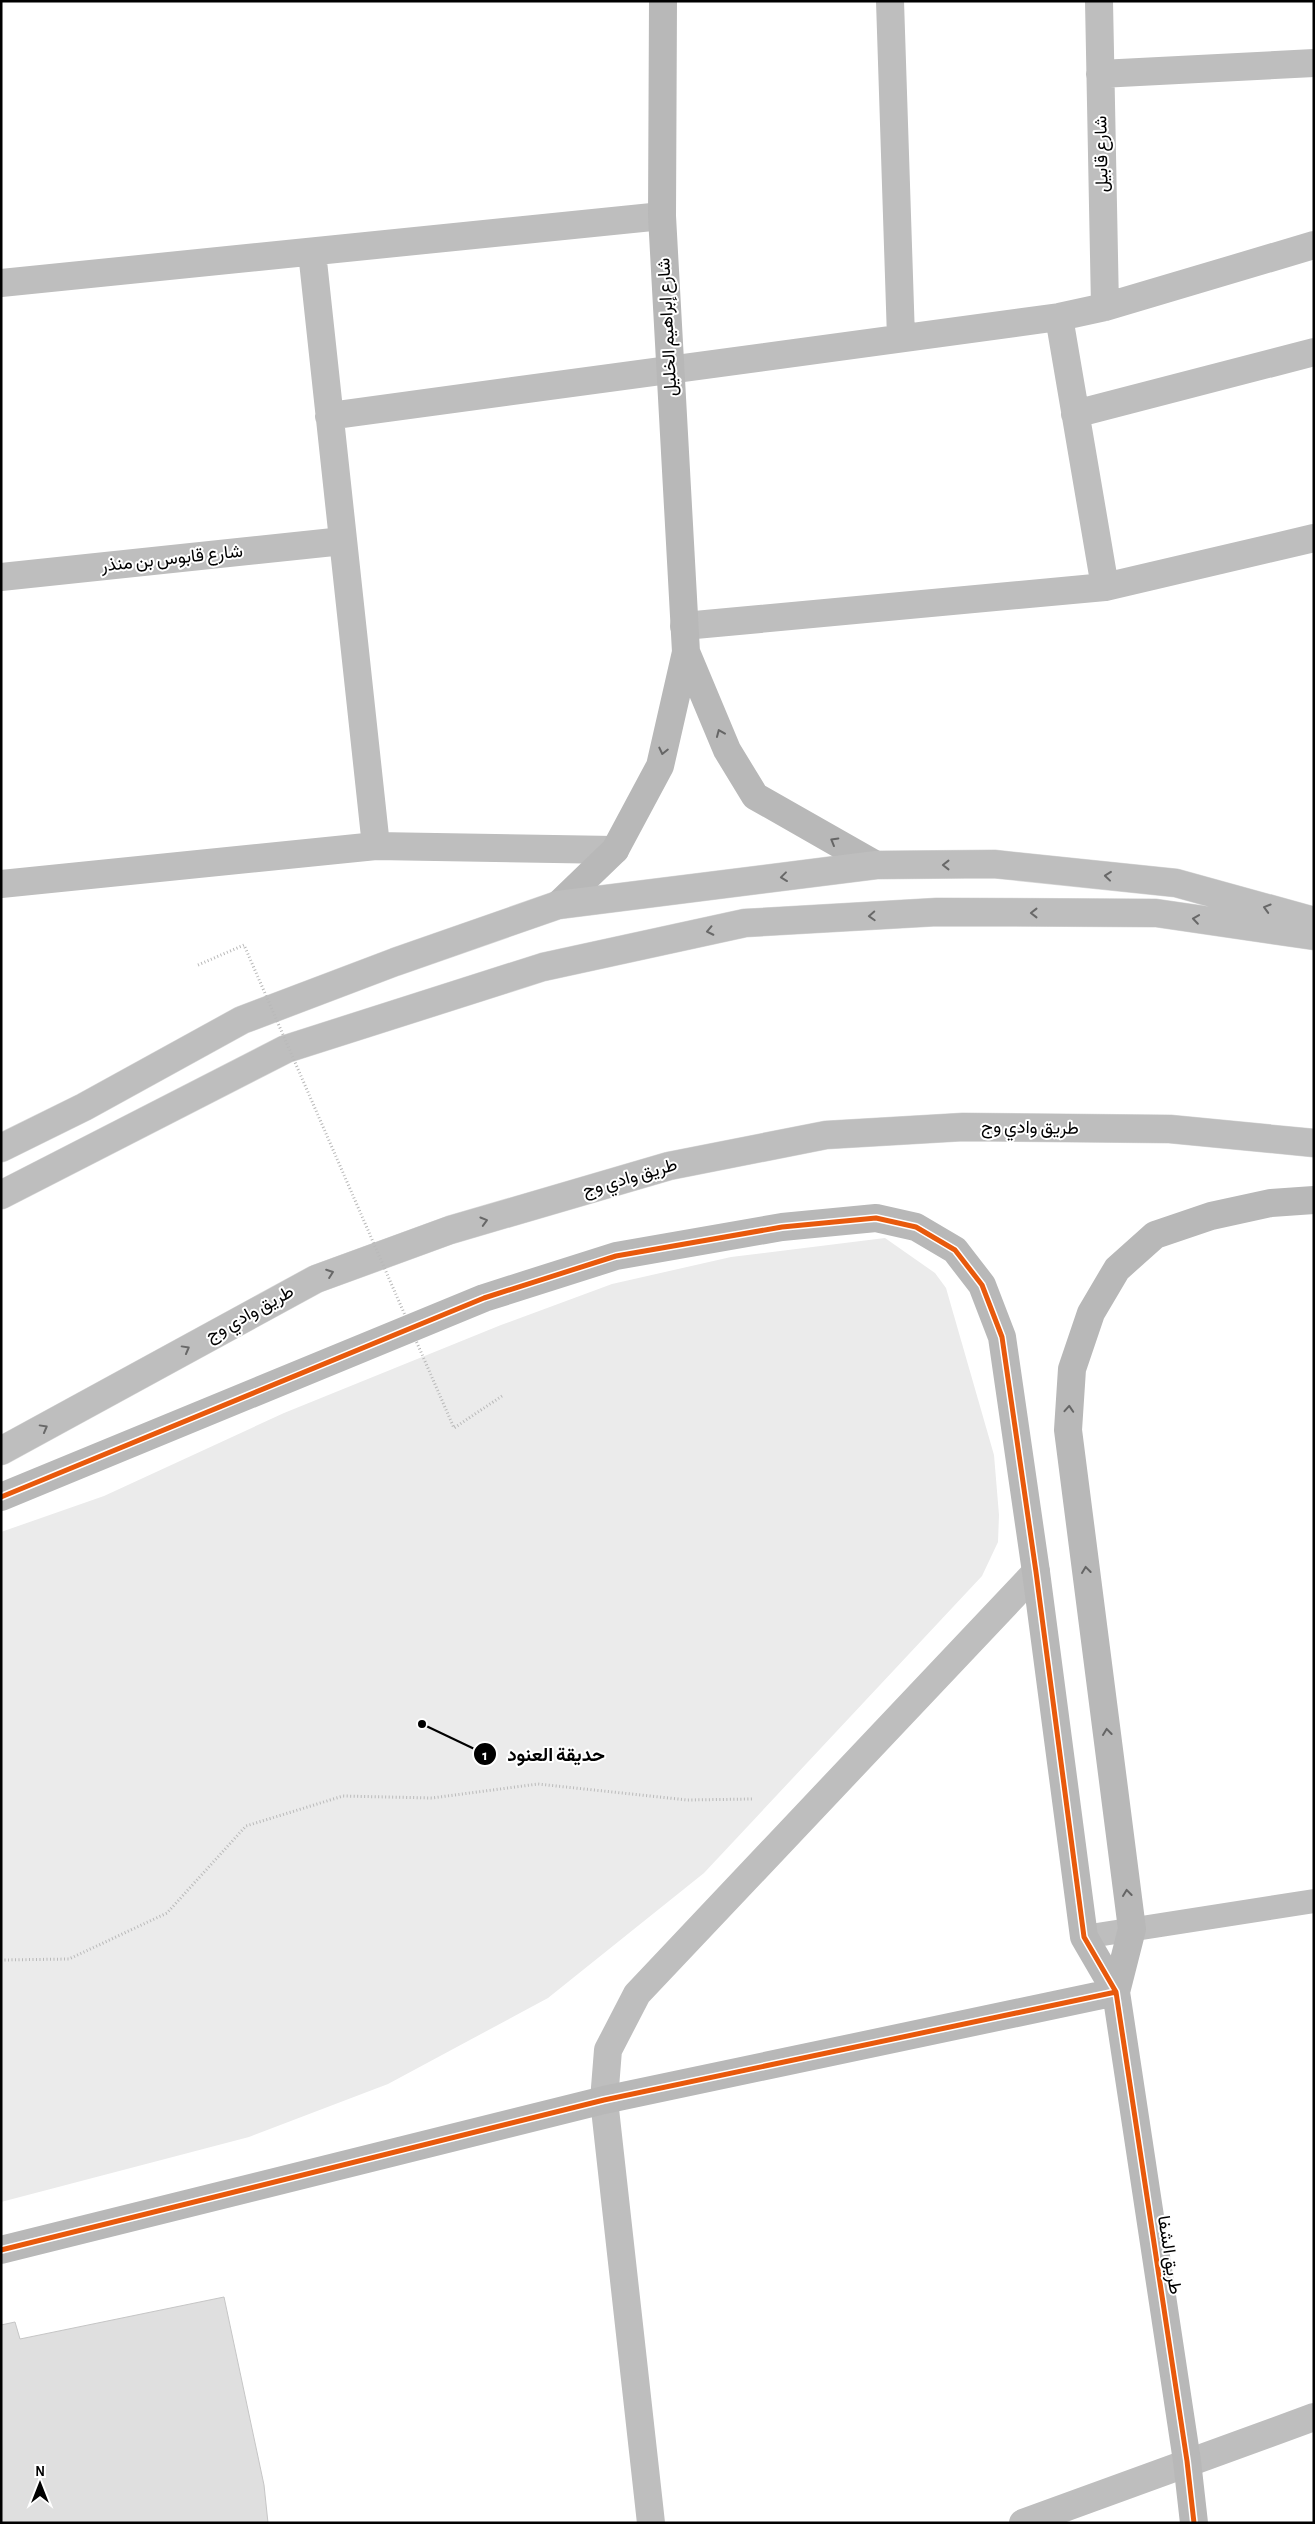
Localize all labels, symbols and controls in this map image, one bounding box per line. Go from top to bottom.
street label: شارع قابيل [1092,116,1114,192]
street label: شارع إبراهيم الخليل [655,257,683,397]
street label: شارع قابوس بن منذر [99,543,244,577]
one-way arrow [716,729,726,738]
one-way arrow [659,746,669,755]
one-way arrow [830,837,839,847]
one-way arrow [942,860,950,870]
one-way arrow [780,871,788,882]
one-way arrow [1104,871,1112,882]
one-way arrow [1262,903,1271,914]
one-way arrow [1030,907,1038,918]
one-way arrow [868,910,876,921]
one-way arrow [1192,914,1200,925]
one-way arrow [706,925,715,936]
street label: طريق وادي وج [981,1118,1079,1143]
street label: طريق وادي وج [581,1156,681,1205]
one-way arrow [479,1216,487,1226]
one-way arrow [325,1269,334,1279]
street label: طريق وادي وج [203,1282,299,1350]
one-way arrow [181,1346,190,1356]
one-way arrow [1064,1405,1075,1413]
one-way arrow [39,1424,48,1434]
one-way arrow [1081,1566,1092,1574]
one-way arrow [1102,1727,1113,1735]
callout: حديقة العنود [472,1737,615,1771]
text: حديقة العنود [507,1746,605,1767]
text: 1 [482,1748,488,1763]
one-way arrow [1123,1889,1133,1897]
street label: طريق الشفا [1153,2214,1184,2296]
north arrow [15,2459,65,2509]
text: N [35,2465,45,2479]

